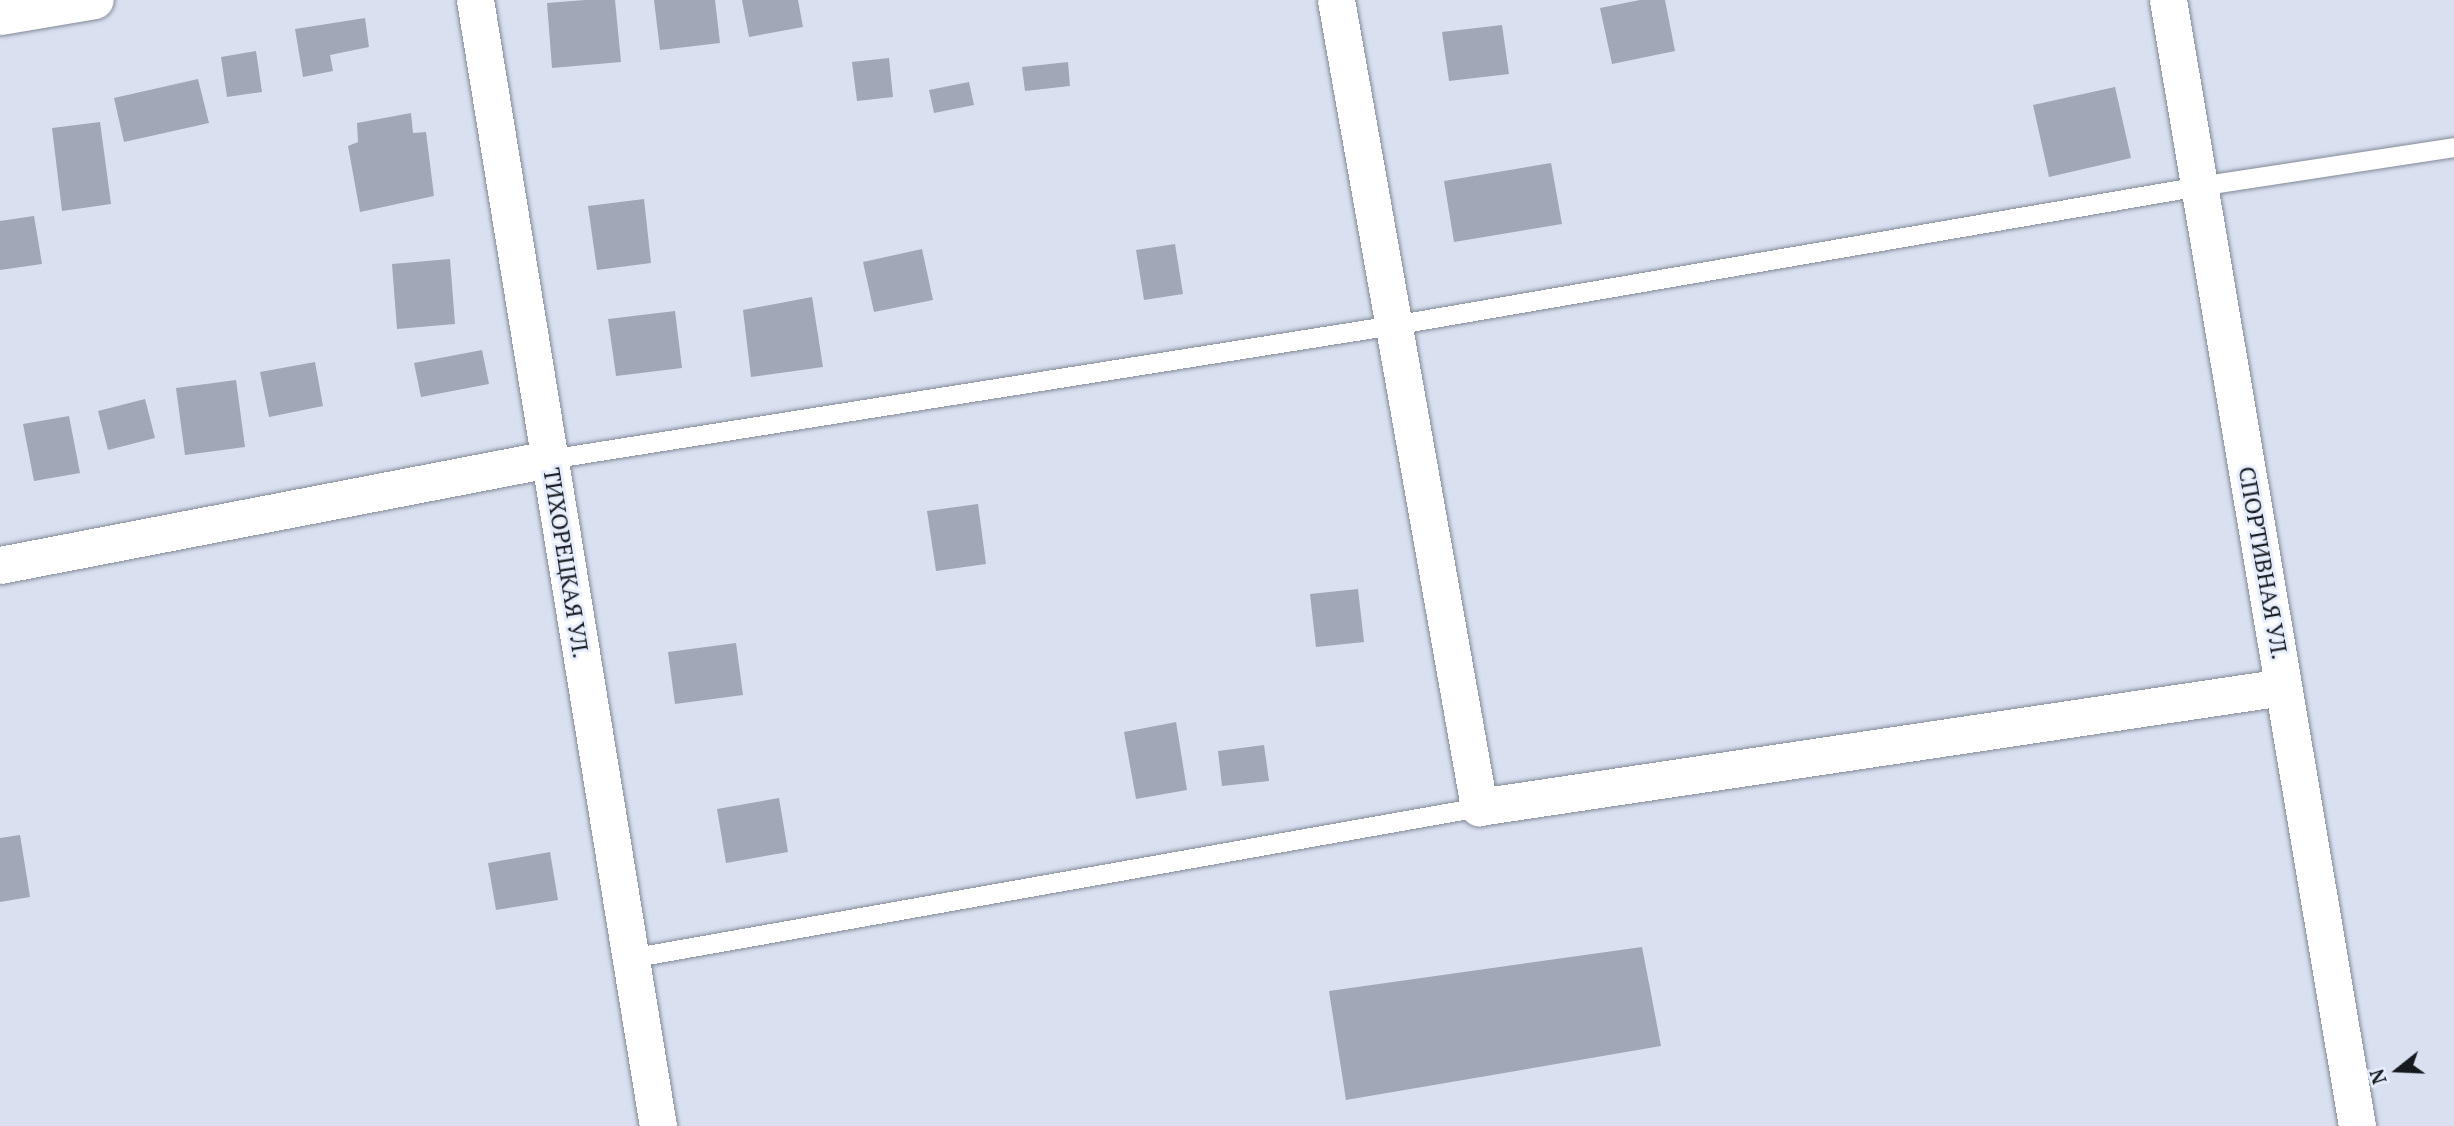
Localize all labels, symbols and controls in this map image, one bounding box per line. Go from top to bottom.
street label: СПОРТИВНАЯ УЛ. [2232,464,2294,662]
street label: ТИХОРЕЦКАЯ УЛ. [537,466,595,660]
north arrow [2363,1035,2433,1105]
text: N [2363,1066,2392,1087]

